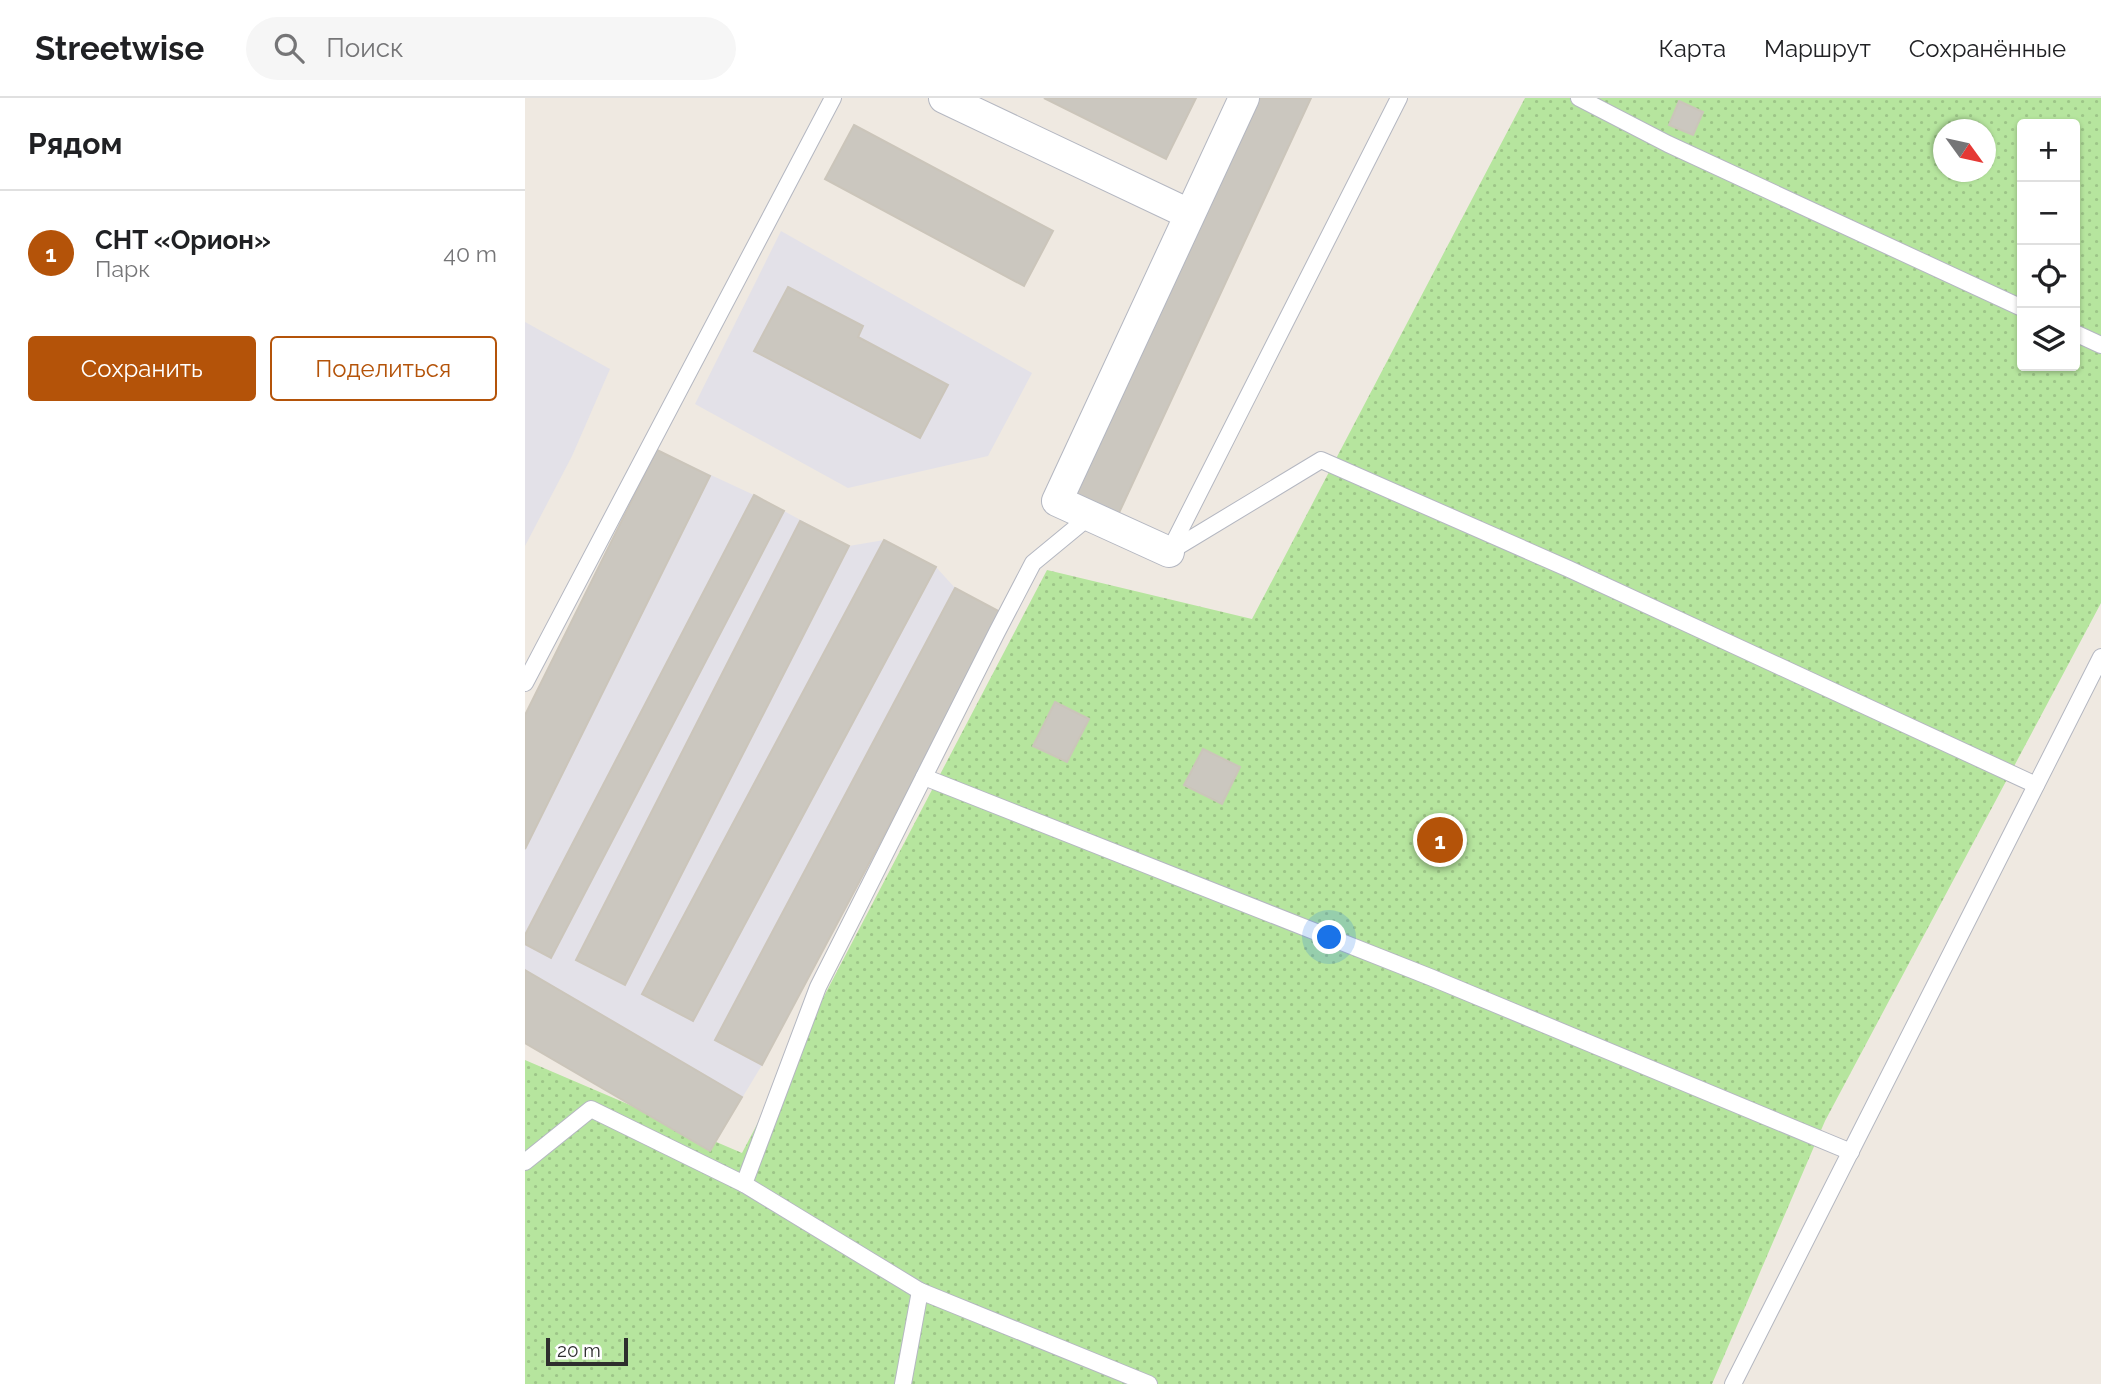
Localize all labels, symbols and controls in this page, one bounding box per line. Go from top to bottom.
search box [246,17,736,80]
text: Streetwise [35,29,204,68]
icon: search [270,29,308,67]
text: Поиск [326,33,403,63]
text: Карта [1658,34,1726,63]
text: Маршрут [1764,34,1871,63]
text: Сохранённые [1909,34,2066,63]
north arrow [1933,119,1996,182]
map controls [2017,119,2080,371]
button: + [2017,119,2080,182]
text: Рядом [28,126,122,161]
button: − [2017,182,2080,245]
text: СНТ «Орион» [95,225,271,255]
text: 1 [45,240,57,267]
text: 40 m [443,240,497,267]
button: locate [2017,245,2080,308]
text: Парк [95,255,150,282]
button: layers [2017,308,2080,371]
button: Сохранить [28,336,256,401]
button: Поделиться [270,336,497,401]
pin: 1 [1417,814,1463,866]
your location [1312,920,1346,954]
scale bar [546,1335,628,1367]
text: 20 m [557,1339,601,1361]

